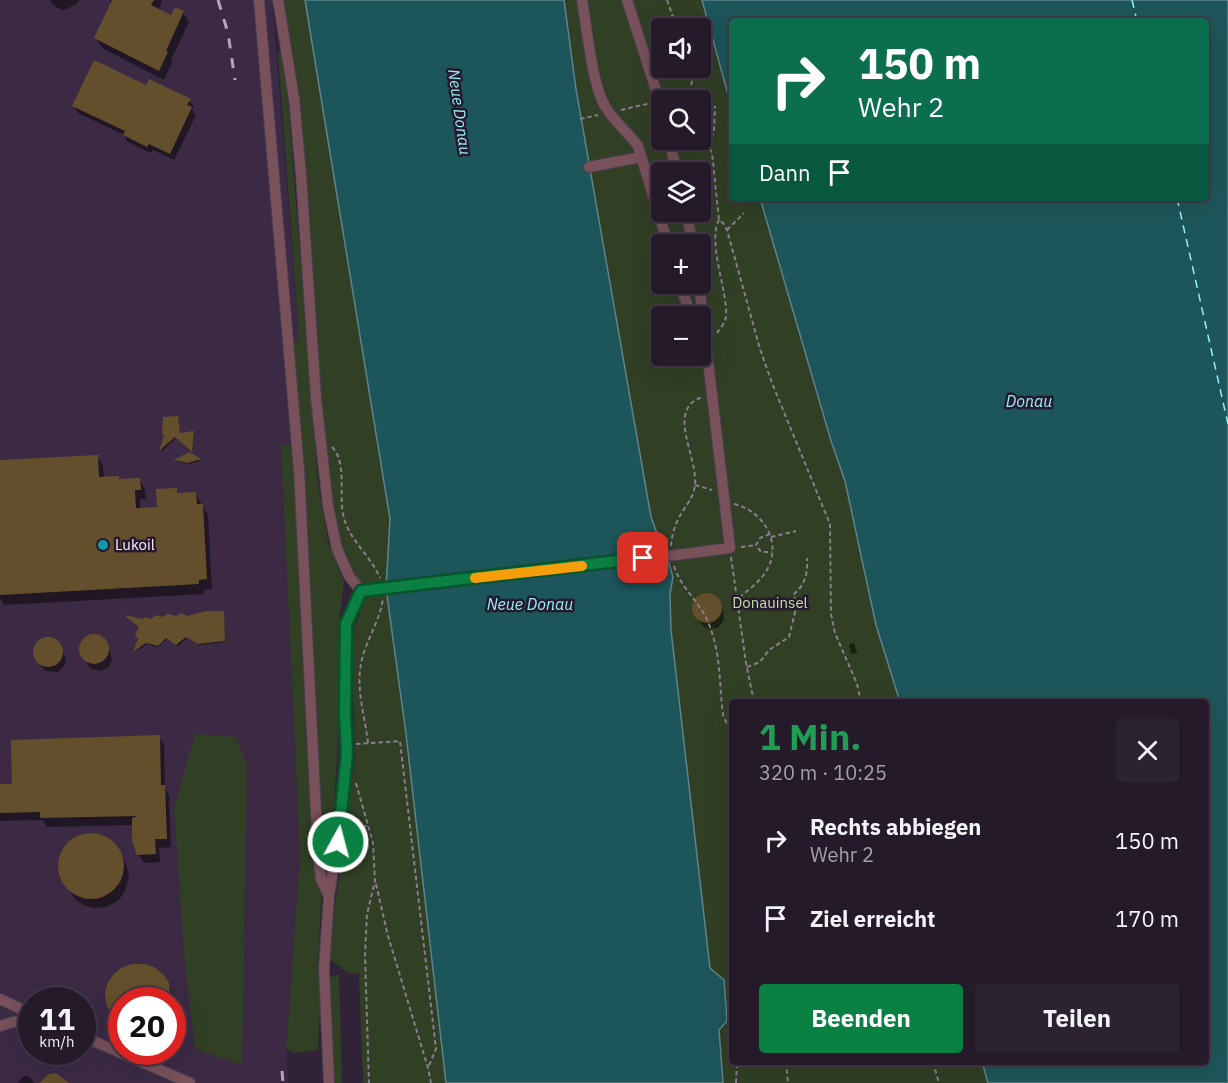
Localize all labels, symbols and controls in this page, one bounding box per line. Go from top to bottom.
map controls [651,18,711,366]
button: sound [651,18,711,78]
text: 150 m [858,36,981,91]
icon: right [759,42,837,120]
water label: Neue Donau [444,68,476,156]
text: Wehr 2 [858,89,944,124]
button: search [651,90,711,150]
icon: arrive [823,156,856,189]
text: Dann [759,158,811,187]
button: layers [651,162,711,222]
button: + [651,234,711,294]
button: − [651,306,711,366]
water label: Donau [1006,391,1052,411]
pin [617,532,668,583]
place label: Lukoil [115,535,155,554]
marker: Lukoil [96,538,110,552]
icon: arrive [626,541,659,574]
park label: Donauinsel [732,593,808,612]
water label: Neue Donau [487,594,573,614]
text: 1 Min. [759,713,862,760]
button: close [1116,719,1179,782]
text: 320 m · 10:25 [759,759,887,786]
position arrow [306,810,370,874]
text: Rechts abbiegen [810,812,981,841]
icon: right [759,824,792,857]
text: 150 m [1115,826,1179,855]
text: Wehr 2 [810,841,874,868]
icon: arrive [759,902,792,935]
text: Ziel erreicht [810,904,935,933]
text: 170 m [1115,904,1179,933]
button: Beenden [759,984,963,1053]
button: Teilen [975,984,1179,1053]
speed limit sign: 20 [108,987,186,1065]
text: 11 [39,999,75,1038]
text: km/h [39,1032,75,1051]

